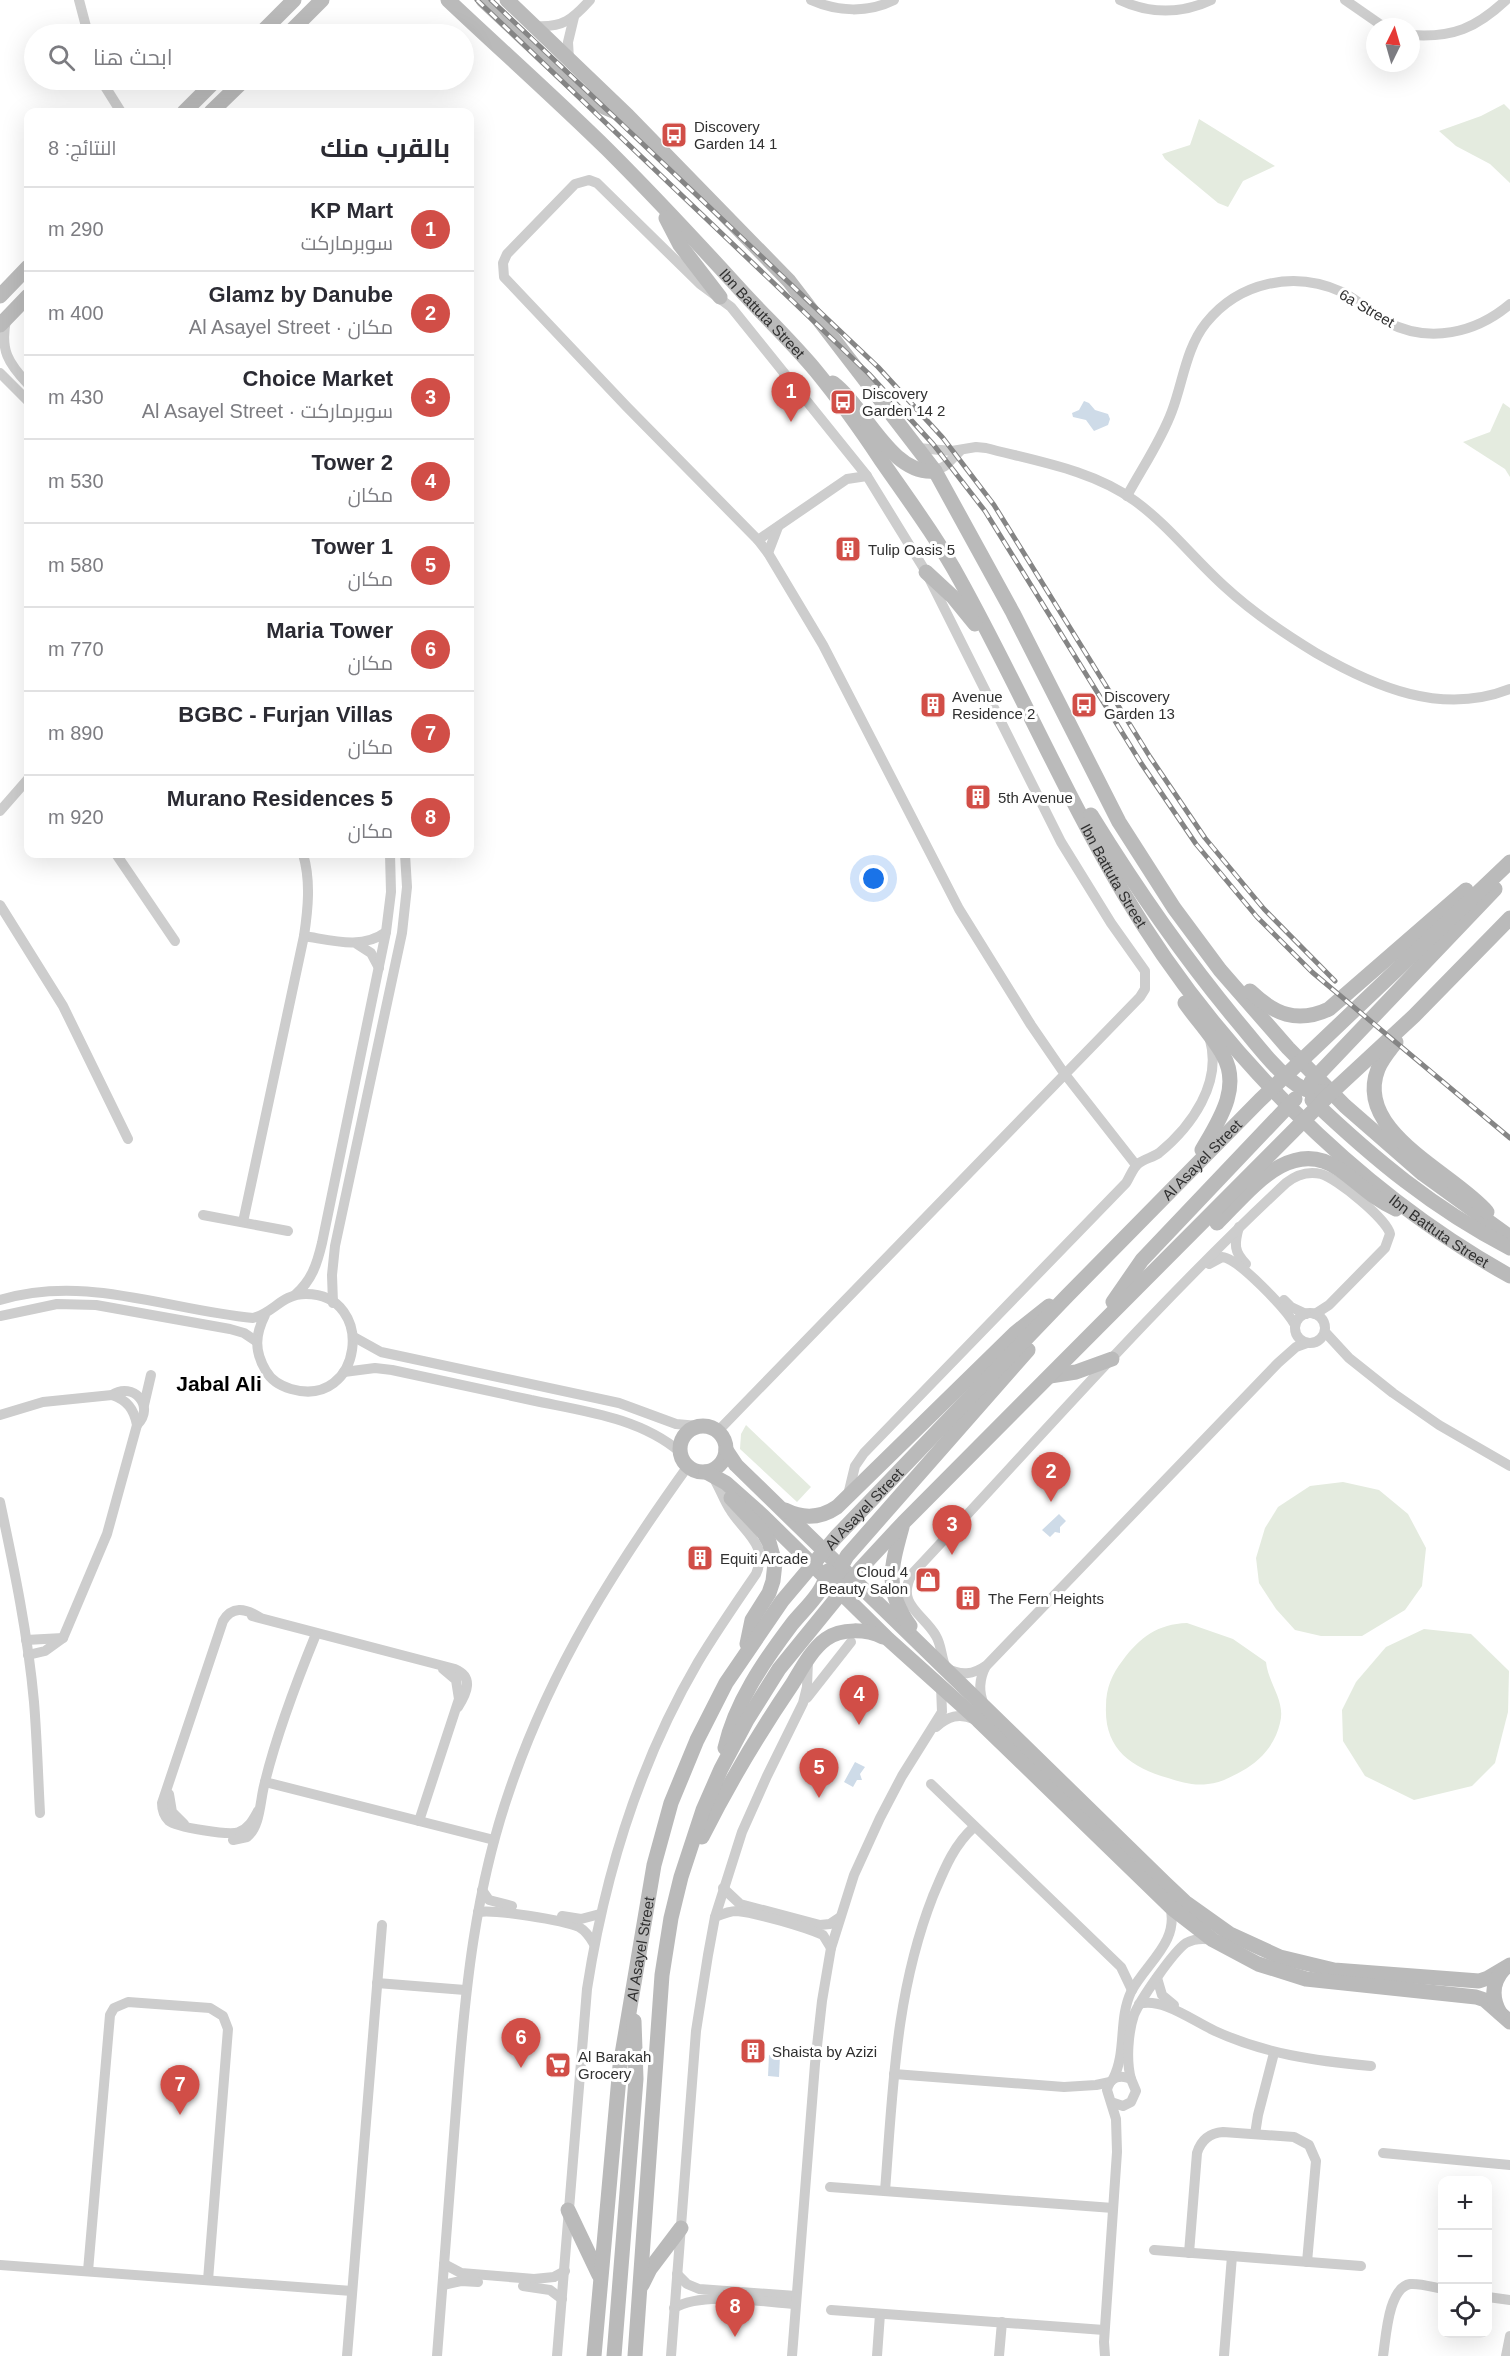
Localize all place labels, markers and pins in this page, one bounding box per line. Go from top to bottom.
place label: Discovery Garden 14 1 [694,118,777,152]
bus stop icon: Discovery Garden 14 1 [659,120,689,150]
pin: 1 [772,372,810,422]
place label: Discovery Garden 14 2 [862,385,945,419]
bus stop icon: Discovery Garden 14 2 [828,387,858,417]
building icon: Tulip Oasis 5 [833,534,863,564]
place label: Tulip Oasis 5 [868,541,955,558]
place label: Avenue Residence 2 [952,688,1035,722]
place label: Discovery Garden 13 [1104,688,1175,722]
building icon: Avenue Residence 2 [918,690,948,720]
bus stop icon: Discovery Garden 13 [1069,690,1099,720]
building icon: 5th Avenue [963,782,993,812]
place label: 5th Avenue [998,789,1073,806]
pin: 2 [1032,1452,1070,1502]
pin: 3 [932,1506,972,1555]
building icon: Equiti Arcade [685,1543,715,1573]
place label: Equiti Arcade [720,1550,808,1567]
place label: Cloud 4 Beauty Salon [819,1563,908,1597]
shop icon: Cloud 4 Beauty Salon [913,1565,943,1595]
building icon: The Fern Heights [953,1583,983,1613]
place label: The Fern Heights [988,1590,1104,1607]
pin: 4 [840,1676,878,1725]
pin: 5 [800,1748,838,1798]
pin: 6 [502,2018,540,2068]
building icon: Shaista by Azizi [738,2036,768,2066]
place label: Shaista by Azizi [772,2043,877,2060]
place label: Al Barakah Grocery [578,2048,651,2082]
supermarket icon: Al Barakah Grocery [543,2050,573,2080]
pin: 7 [160,2066,200,2115]
pin: 8 [716,2288,754,2337]

